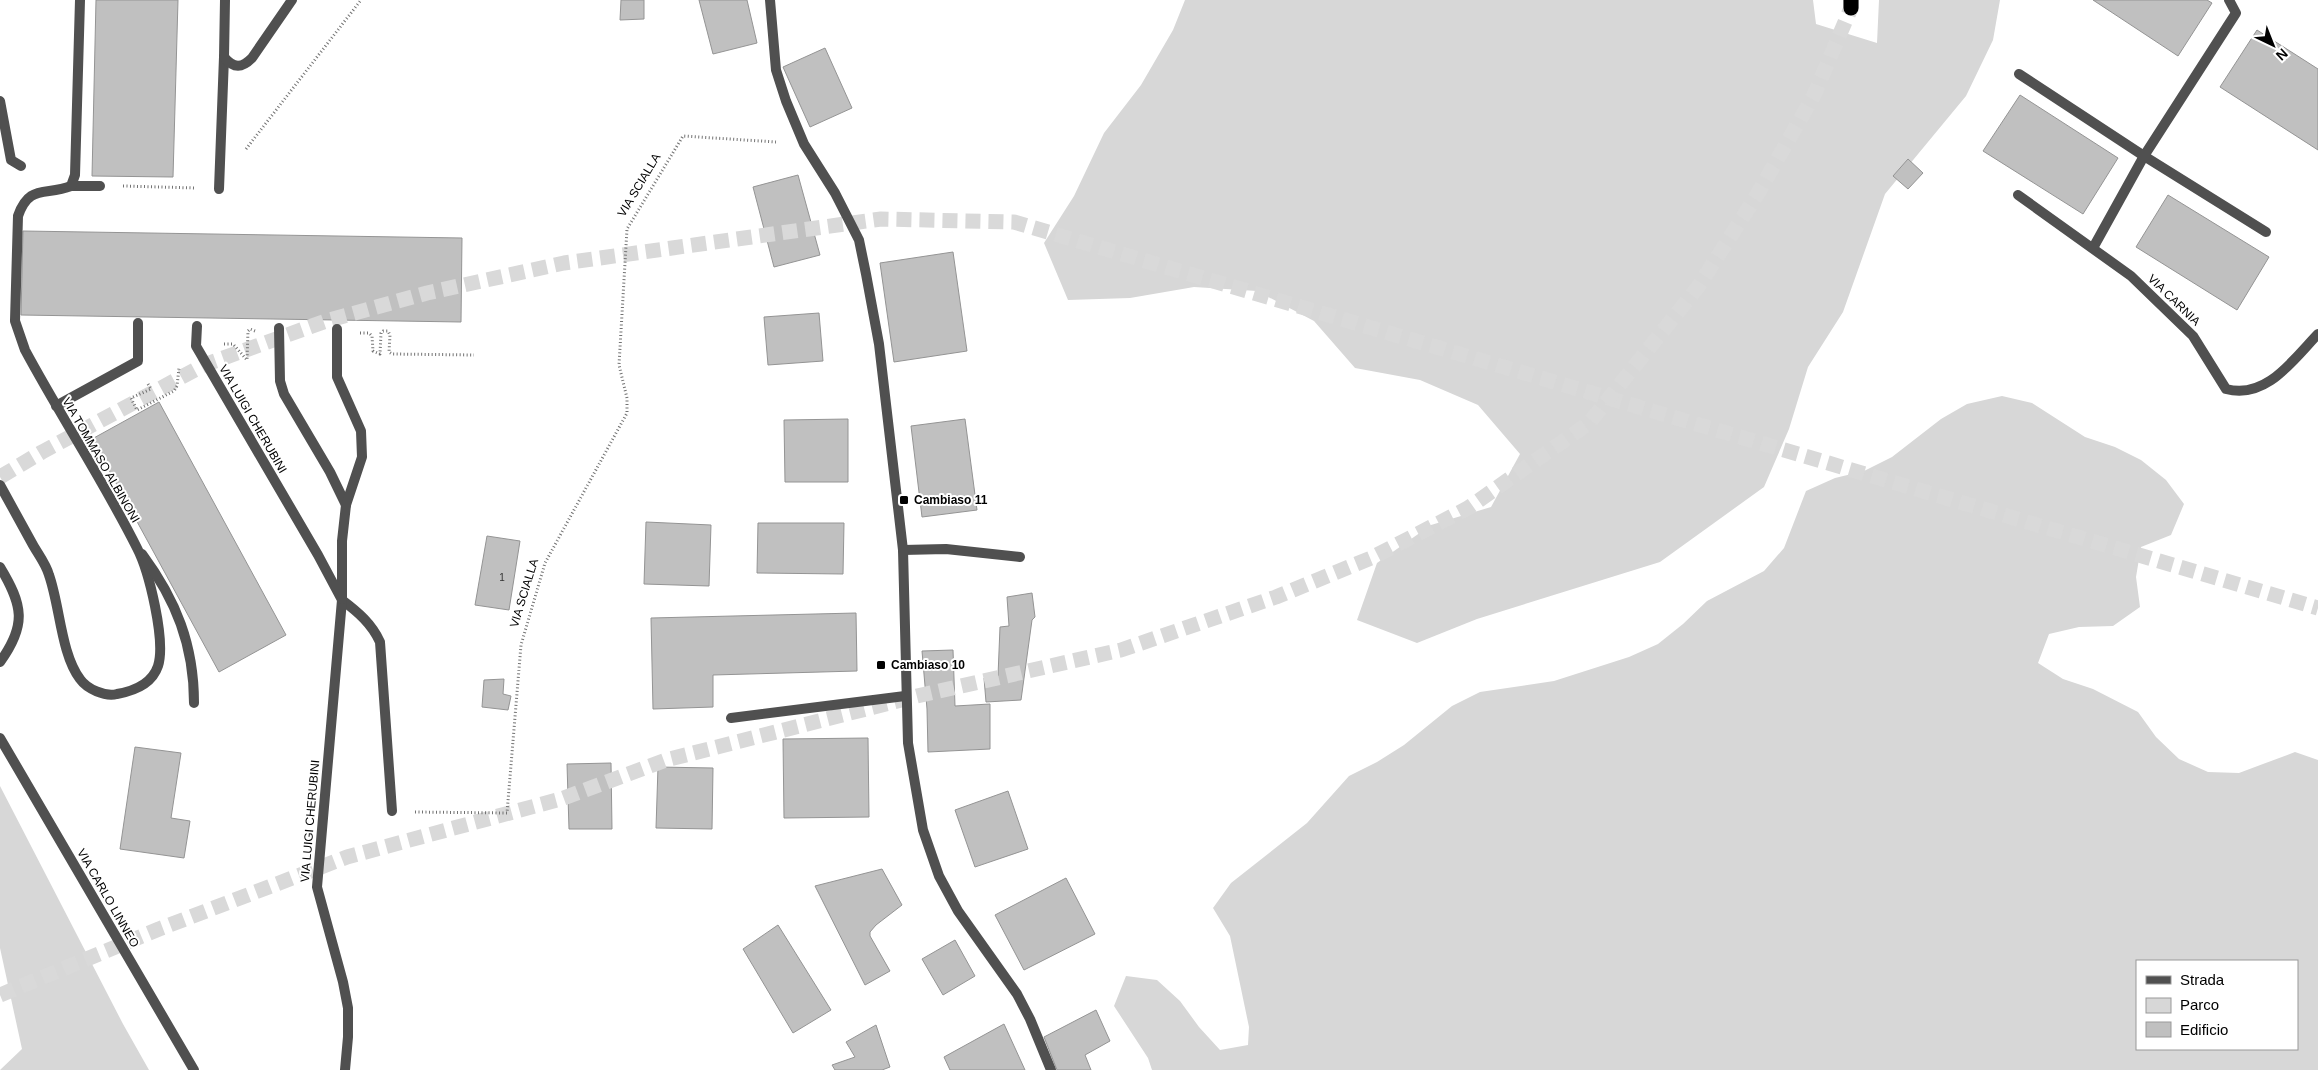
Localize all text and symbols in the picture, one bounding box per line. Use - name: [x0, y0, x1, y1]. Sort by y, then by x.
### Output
- north arrow: [2248, 20, 2298, 70]
- text: N: [2273, 45, 2291, 64]
- street label: VIA SCIALLA: [615, 151, 663, 219]
- street label: VIA CARNIA: [2145, 272, 2203, 328]
- street label: VIA LUIGI CHERUBINI: [216, 362, 290, 476]
- street label: VIA TOMMASO ALBINONI: [59, 395, 143, 525]
- place label: Cambiaso 11: [914, 493, 988, 507]
- marker: Cambiaso 11: [898, 494, 910, 506]
- street label: VIA SCIALLA: [507, 557, 541, 629]
- house number: 1: [499, 572, 505, 583]
- place label: Cambiaso 10: [891, 658, 965, 672]
- marker: Cambiaso 10: [875, 659, 887, 671]
- street label: VIA LUIGI CHERUBINI: [298, 759, 322, 883]
- street label: VIA CARLO LINNEO: [74, 846, 142, 950]
- legend: [2136, 960, 2298, 1050]
- text: Strada: [2180, 971, 2225, 988]
- text: Parco: [2180, 996, 2219, 1013]
- text: Edificio: [2180, 1021, 2228, 1038]

